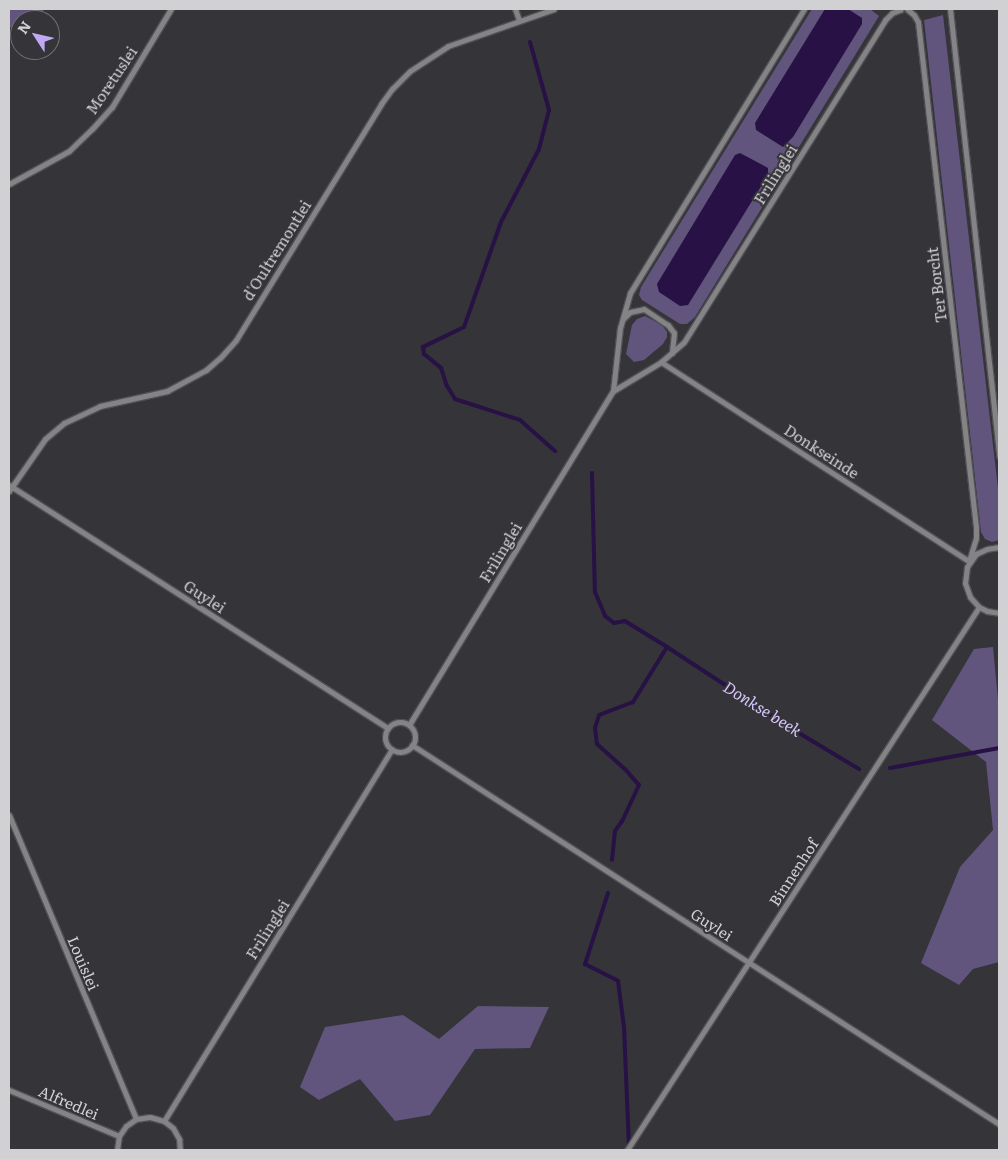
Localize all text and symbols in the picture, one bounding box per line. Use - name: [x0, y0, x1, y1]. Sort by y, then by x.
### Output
- north arrow: [10, 10, 60, 60]
- text: N: [12, 16, 35, 38]
- street label: Moretuslei: [82, 43, 140, 117]
- street label: Frilinglei: [750, 141, 800, 207]
- street label: d'Oultremontlei: [238, 197, 314, 303]
- street label: Ter Borcht: [922, 246, 950, 324]
- street label: Donkseinde: [781, 420, 863, 482]
- street label: Frilinglei: [475, 519, 525, 585]
- street label: Guylei: [181, 576, 229, 616]
- water label: Donkse beek: [720, 676, 806, 740]
- street label: Binnenhof: [765, 835, 821, 909]
- street label: Frilinglei: [242, 896, 292, 962]
- street label: Guylei: [688, 904, 736, 944]
- street label: Louislei: [65, 933, 103, 993]
- street label: Alfredlei: [36, 1081, 102, 1123]

